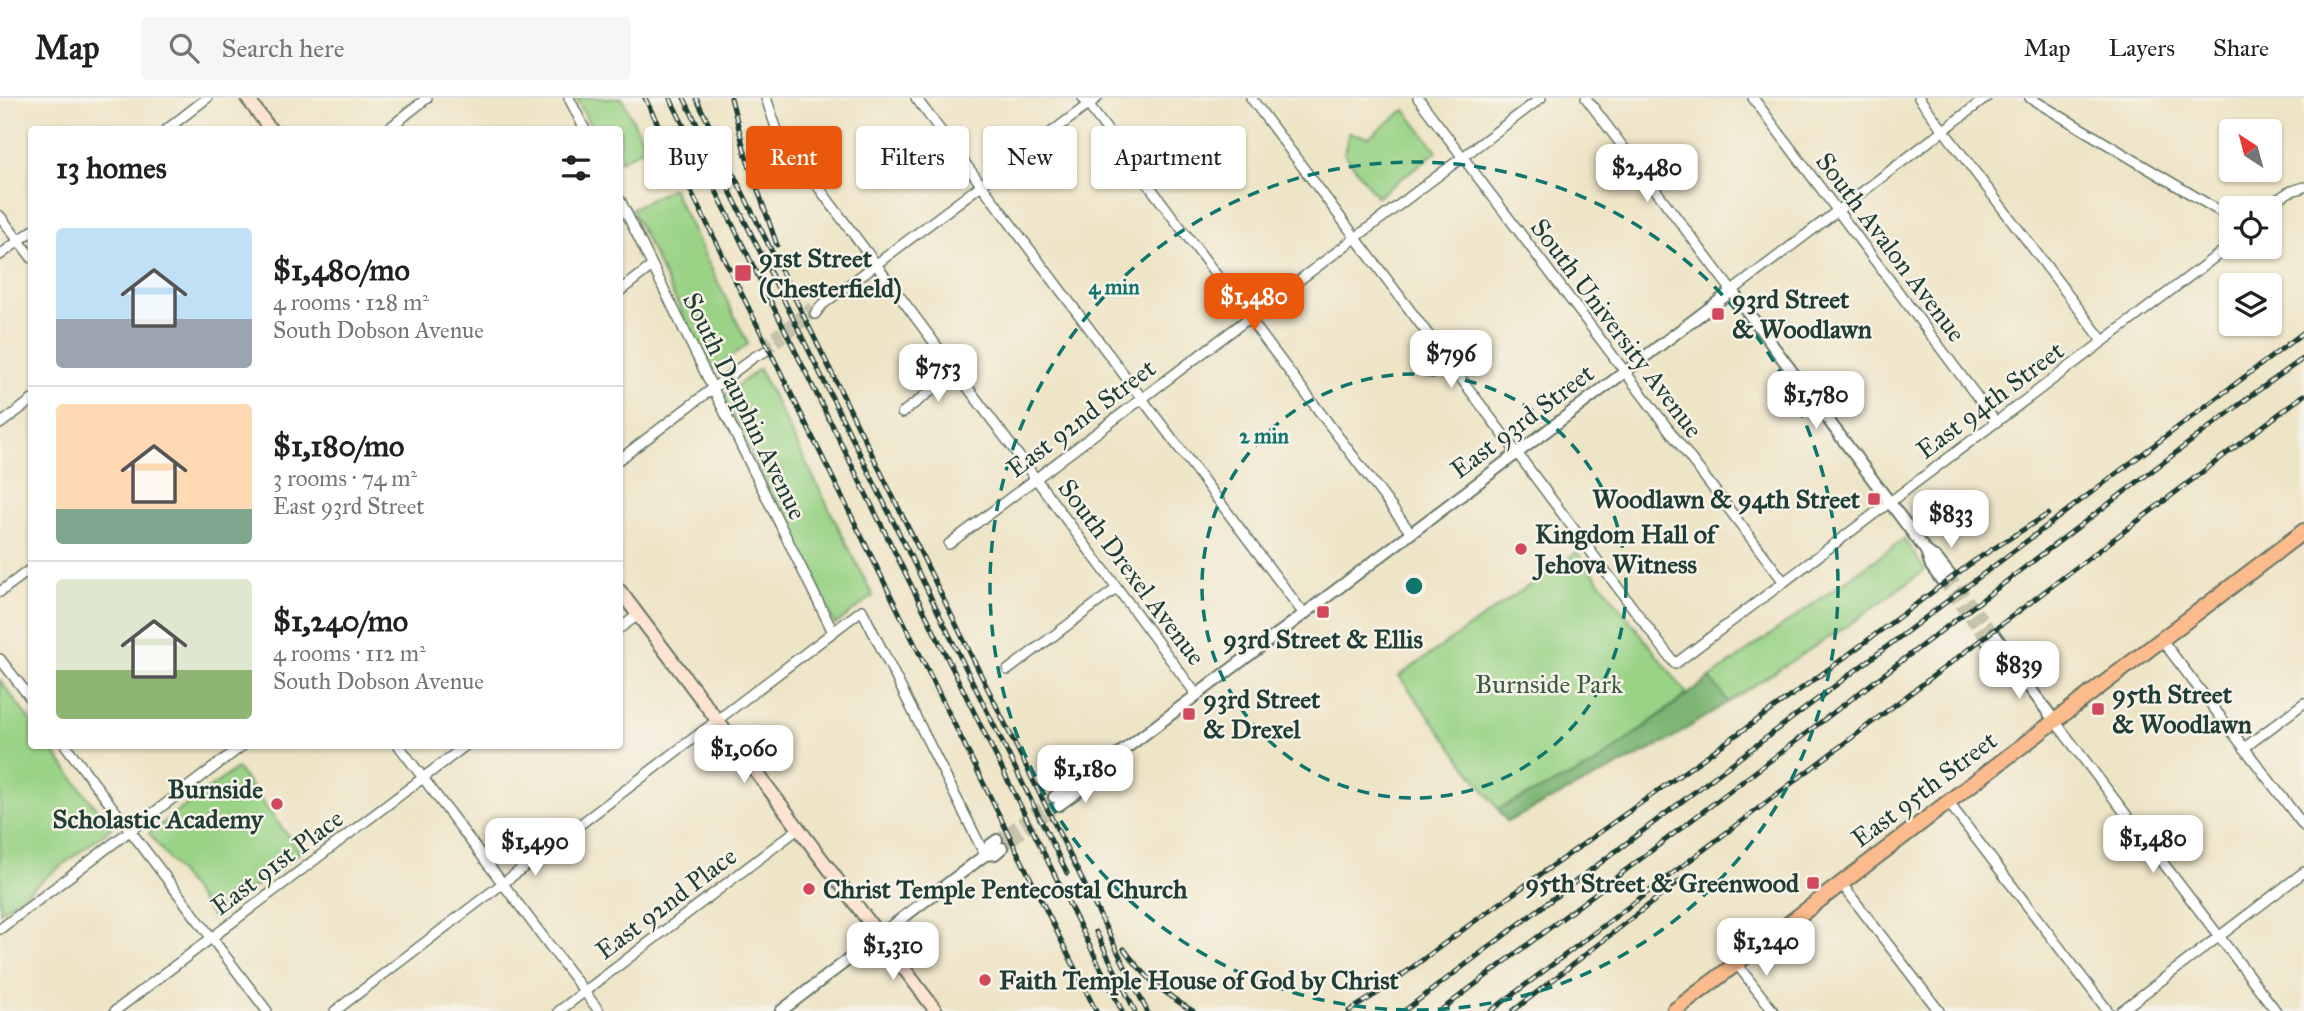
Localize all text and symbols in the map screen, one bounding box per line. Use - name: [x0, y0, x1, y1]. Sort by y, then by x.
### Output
- search box: [141, 17, 631, 80]
- text: Map: [35, 28, 99, 68]
- icon: search: [165, 29, 203, 67]
- text: Search here: [221, 32, 345, 64]
- text: Map: [2024, 33, 2071, 63]
- text: Layers: [2109, 33, 2175, 63]
- text: Share: [2213, 33, 2269, 63]
- north arrow: [2219, 119, 2282, 182]
- map controls: [2219, 119, 2282, 336]
- chip: Buy: [644, 126, 732, 189]
- chip: Rent: [746, 126, 842, 189]
- chip: Filters: [856, 126, 969, 189]
- chip: New: [983, 126, 1077, 189]
- chip: Apartment: [1091, 126, 1246, 189]
- pin: $2,480: [1590, 144, 1704, 204]
- street label: South Avalon Avenue: [1809, 146, 1973, 348]
- icon: filters: [557, 149, 595, 187]
- text: 13 homes: [56, 150, 167, 186]
- text: $2,480: [1612, 153, 1682, 181]
- button: locate: [2219, 196, 2282, 259]
- street label: South University Avenue: [1524, 212, 1710, 444]
- place label: 91st Street (Chesterfield): [759, 242, 902, 305]
- text: $1,480/mo: [273, 252, 410, 288]
- icon: home: [112, 256, 196, 340]
- marker: 91st Street (Chesterfield): [733, 263, 753, 283]
- button: layers: [2219, 273, 2282, 336]
- text: 4 min: [1088, 274, 1140, 300]
- pin: $1,480: [1197, 274, 1311, 333]
- text: $1,480: [1220, 282, 1288, 310]
- place label: 93rd Street & Woodlawn: [1732, 283, 1872, 345]
- street label: South Dauphin Avenue: [676, 287, 814, 525]
- text: 4 rooms · 128 m²: [273, 288, 429, 316]
- marker: 93rd Street & Woodlawn: [1710, 306, 1726, 322]
- text: South Dobson Avenue: [273, 316, 484, 344]
- pin: $796: [1410, 330, 1492, 390]
- street label: East 94th Street: [1910, 334, 2070, 466]
- text: $796: [1426, 339, 1476, 367]
- pin: $753: [897, 344, 979, 404]
- street label: East 92nd Street: [1000, 352, 1162, 484]
- text: $753: [915, 353, 961, 381]
- street label: East 93rd Street: [1444, 357, 1600, 485]
- pin: $1,780: [1759, 372, 1873, 431]
- text: $1,780: [1783, 380, 1849, 408]
- text: 2 min: [1239, 423, 1289, 449]
- text: $1,180/mo: [273, 428, 404, 464]
- icon: home: [112, 432, 196, 516]
- text: 3 rooms · 74 m²: [273, 464, 417, 492]
- street label: South Drexel Avenue: [1052, 473, 1213, 672]
- place label: Woodlawn & 94th Street: [1592, 483, 1861, 515]
- pin: $833: [1910, 490, 1992, 550]
- marker: Woodlawn & 94th Street: [1866, 491, 1882, 507]
- text: East 93rd Street: [273, 492, 424, 520]
- text: $833: [1929, 499, 1973, 527]
- place label: Kingdom Hall of Jehova Witness: [1532, 518, 1720, 581]
- marker: Kingdom Hall of Jehova Witness: [1513, 541, 1529, 557]
- centre of rings: [1402, 574, 1426, 598]
- text: $1,240/mo: [273, 603, 408, 639]
- marker: 93rd Street & Ellis: [1315, 604, 1331, 620]
- icon: home: [112, 607, 196, 691]
- place label: 93rd Street & Ellis: [1223, 623, 1423, 655]
- text: 4 rooms · 112 m²: [273, 639, 426, 667]
- pin: $839: [1978, 642, 2060, 701]
- text: $839: [1995, 650, 2043, 678]
- text: South Dobson Avenue: [273, 667, 484, 695]
- park label: Burnside Park: [1475, 668, 1624, 700]
- place label: 95th Street & Woodlawn: [2112, 678, 2252, 740]
- place label: 93rd Street & Drexel: [1203, 683, 1321, 745]
- marker: 95th Street & Woodlawn: [2090, 701, 2106, 717]
- marker: 93rd Street & Drexel: [1181, 706, 1197, 722]
- street label: East 95th Street: [1845, 724, 2003, 854]
- pin: $1,060: [687, 726, 801, 785]
- text: $1,060: [710, 734, 778, 762]
- pin: $1,180: [1028, 746, 1142, 805]
- text: $1,180: [1053, 754, 1117, 782]
- place label: Burnside Scholastic Academy: [52, 773, 265, 835]
- marker: Burnside Scholastic Academy: [269, 796, 285, 812]
- street label: East 91st Place: [205, 802, 349, 922]
- pin: $1,480: [2096, 816, 2210, 875]
- pin: $1,490: [478, 818, 592, 878]
- text: $1,480: [2119, 824, 2187, 852]
- text: $1,490: [501, 827, 569, 855]
- street label: East 92nd Place: [589, 840, 743, 966]
- place label: 95th Street & Greenwood: [1525, 867, 1800, 899]
- place label: Christ Temple Pentecostal Church: [823, 873, 1188, 905]
- marker: 95th Street & Greenwood: [1805, 875, 1821, 891]
- marker: Christ Temple Pentecostal Church: [801, 881, 817, 897]
- pin: $1,240: [1709, 918, 1823, 978]
- pin: $1,310: [836, 922, 950, 982]
- text: $1,240: [1733, 927, 1799, 955]
- text: $1,310: [863, 931, 923, 959]
- place label: Faith Temple House of God by Christ: [999, 964, 1400, 996]
- marker: Faith Temple House of God by Christ: [977, 972, 993, 988]

